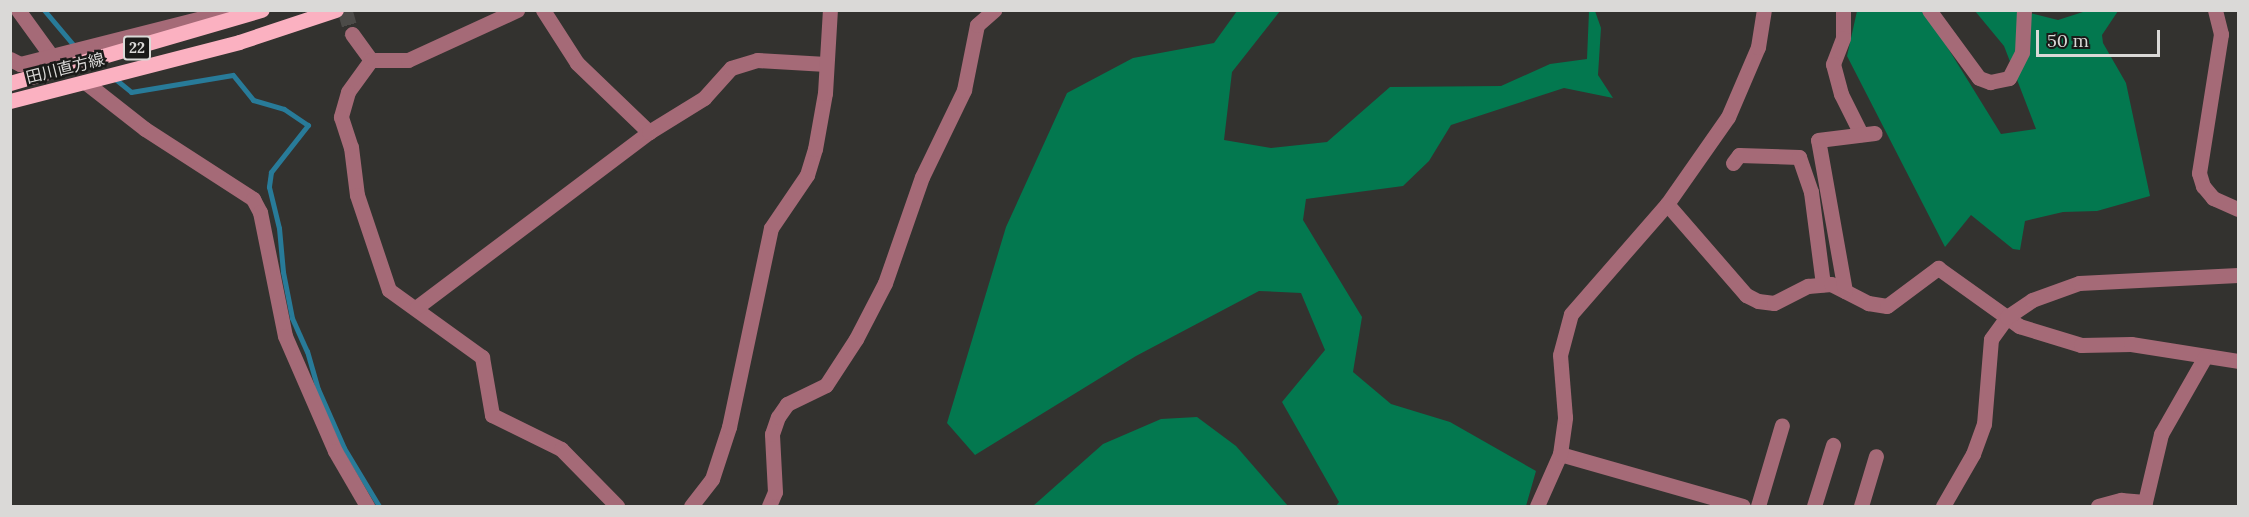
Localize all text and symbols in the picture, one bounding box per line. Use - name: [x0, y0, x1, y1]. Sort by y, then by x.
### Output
- scale bar: [2039, 18, 2164, 56]
- text: 50 m: [2047, 29, 2089, 52]
- road number: 22: [122, 36, 152, 60]
- street label: 田川直方線: [24, 49, 106, 87]

